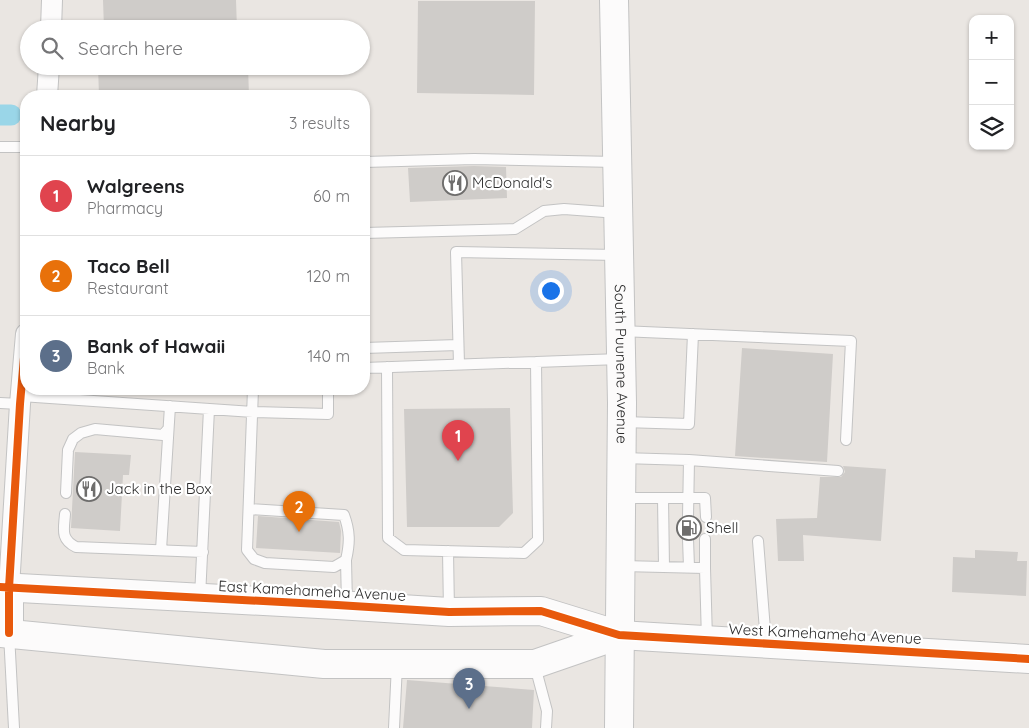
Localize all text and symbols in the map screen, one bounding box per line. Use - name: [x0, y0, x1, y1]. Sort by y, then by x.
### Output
- map controls: [969, 15, 1014, 150]
- button: +: [969, 15, 1014, 60]
- search box: [20, 20, 370, 75]
- icon: search: [38, 34, 66, 62]
- text: Search here: [78, 36, 183, 60]
- button: −: [969, 60, 1014, 105]
- button: layers: [969, 105, 1014, 150]
- text: Nearby: [40, 110, 116, 136]
- text: 3 results: [289, 113, 350, 133]
- restaurant icon: McDonald's: [442, 170, 468, 196]
- place label: McDonald's: [472, 173, 552, 192]
- text: Walgreens: [87, 174, 184, 198]
- text: 1: [53, 186, 59, 206]
- text: 60 m: [313, 186, 350, 206]
- text: Pharmacy: [87, 198, 163, 218]
- text: Taco Bell: [87, 254, 170, 278]
- text: 2: [51, 266, 61, 286]
- text: 120 m: [307, 266, 350, 286]
- text: Restaurant: [87, 278, 169, 298]
- your location: [538, 278, 564, 304]
- street label: South Puunene Avenue: [611, 284, 632, 444]
- text: Bank of Hawaii: [87, 334, 225, 358]
- text: 3: [52, 346, 60, 366]
- text: 140 m: [307, 346, 350, 366]
- text: Bank: [87, 358, 125, 378]
- pin: 1: [442, 420, 474, 461]
- restaurant icon: Jack in the Box: [76, 476, 102, 502]
- place label: Jack in the Box: [106, 479, 212, 498]
- pin: 2: [283, 491, 315, 532]
- fuel station icon: Shell: [676, 515, 702, 541]
- place label: Shell: [706, 518, 738, 537]
- street label: East Kamehameha Avenue: [218, 576, 406, 605]
- street label: West Kamehameha Avenue: [728, 619, 922, 648]
- pin: 3: [453, 668, 485, 709]

